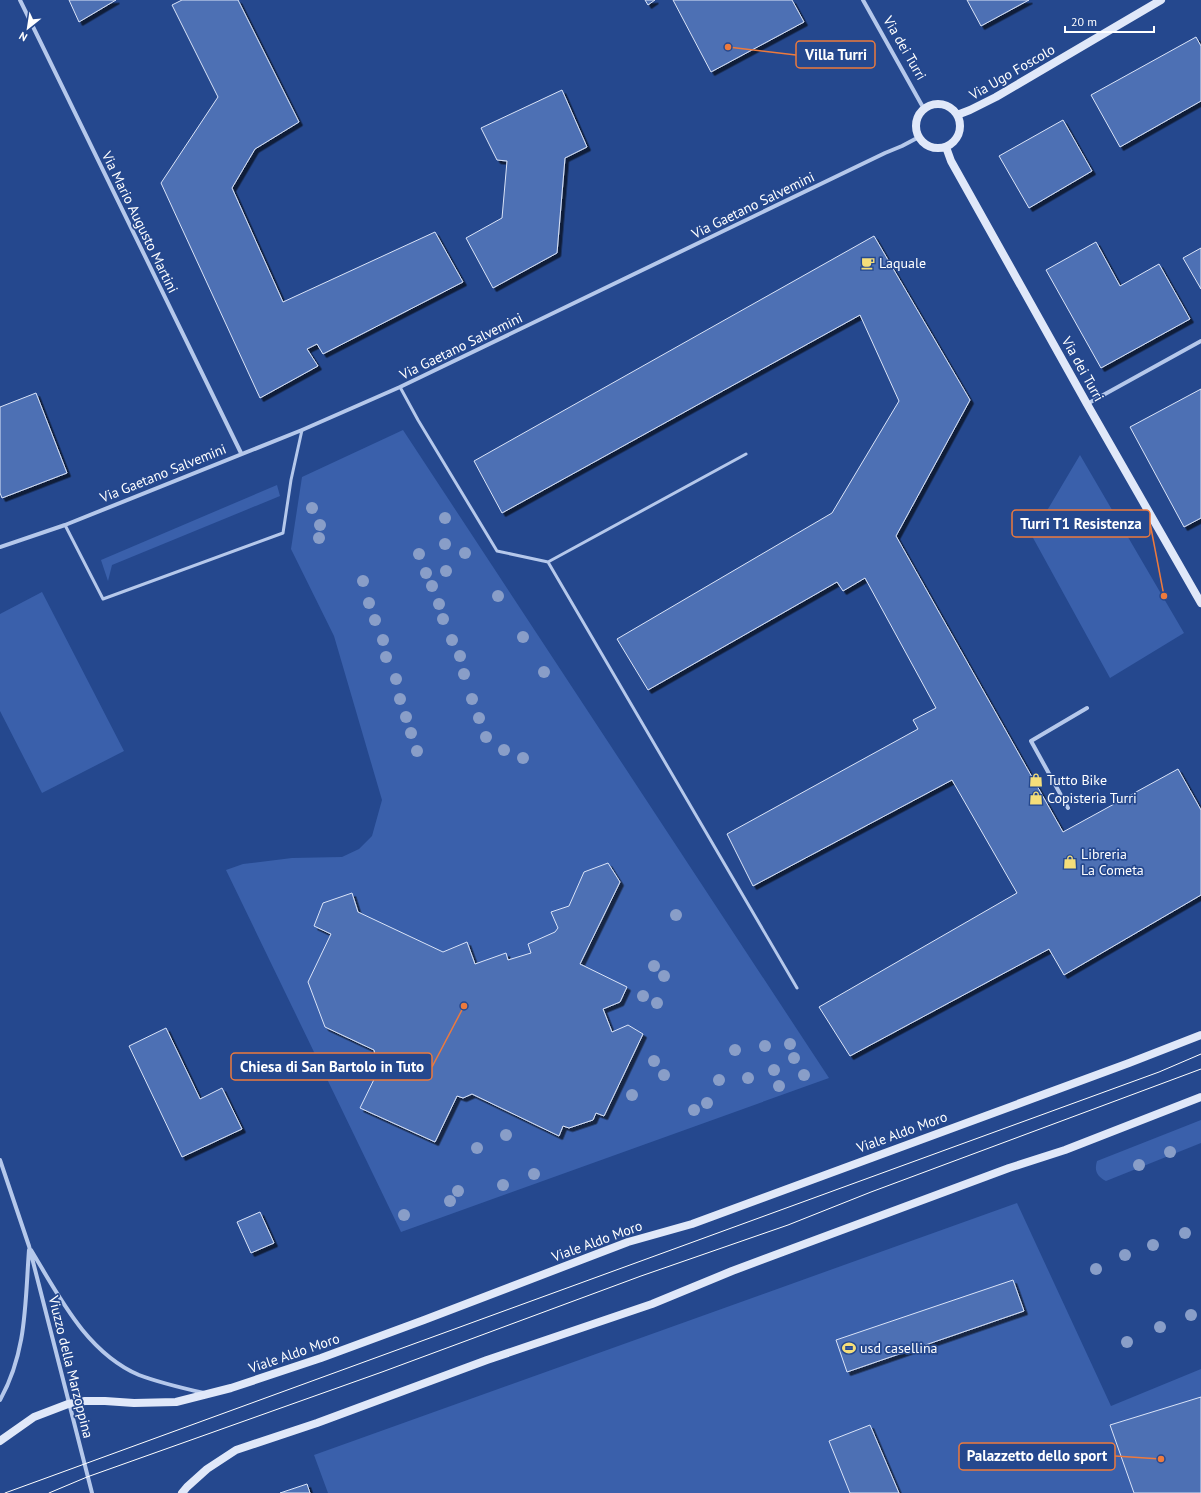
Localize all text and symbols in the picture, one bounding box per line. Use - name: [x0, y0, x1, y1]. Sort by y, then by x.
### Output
- north arrow: [8, 8, 48, 48]
- scale bar: [1065, 8, 1154, 34]
- street label: Via dei Turri: [879, 12, 931, 83]
- text: 20 m: [1071, 14, 1097, 29]
- text: N: [16, 29, 30, 45]
- street label: Via Ugo Foscolo: [965, 40, 1058, 104]
- callout: Villa Turri: [796, 41, 875, 68]
- text: Villa Turri: [804, 45, 867, 64]
- street label: Via Mario Augusto Martini: [97, 147, 182, 296]
- street label: Via Gaetano Salvemini: [688, 167, 817, 243]
- place label: Laquale: [879, 254, 926, 272]
- cafe icon: Laquale: [860, 255, 876, 271]
- street label: Via Gaetano Salvemini: [396, 308, 525, 384]
- street label: Via dei Turri: [1057, 333, 1108, 405]
- street label: Via Gaetano Salvemini: [96, 439, 229, 507]
- callout: Turri T1 Resistenza: [1012, 510, 1150, 537]
- text: Turri T1 Resistenza: [1020, 514, 1142, 533]
- place label: Tutto Bike: [1047, 771, 1107, 789]
- shop icon: Tutto Bike: [1028, 772, 1044, 788]
- place label: Copisteria Turri: [1047, 789, 1137, 807]
- shop icon: Copisteria Turri: [1028, 790, 1044, 806]
- place label: Libreria La Cometa: [1081, 845, 1144, 879]
- shop icon: Libreria La Cometa: [1062, 854, 1078, 870]
- callout: Chiesa di San Bartolo in Tuto: [231, 1053, 432, 1080]
- text: Chiesa di San Bartolo in Tuto: [240, 1057, 424, 1076]
- street label: Viale Aldo Moro: [853, 1107, 950, 1157]
- street label: Viale Aldo Moro: [548, 1216, 645, 1266]
- street label: Viuzzo della Marzoppina: [44, 1293, 97, 1440]
- street label: Viale Aldo Moro: [245, 1329, 342, 1377]
- place label: usd casellina: [860, 1339, 938, 1357]
- sports icon: usd casellina: [841, 1340, 857, 1356]
- callout: Palazzetto dello sport: [959, 1443, 1115, 1470]
- text: Palazzetto dello sport: [967, 1446, 1108, 1465]

